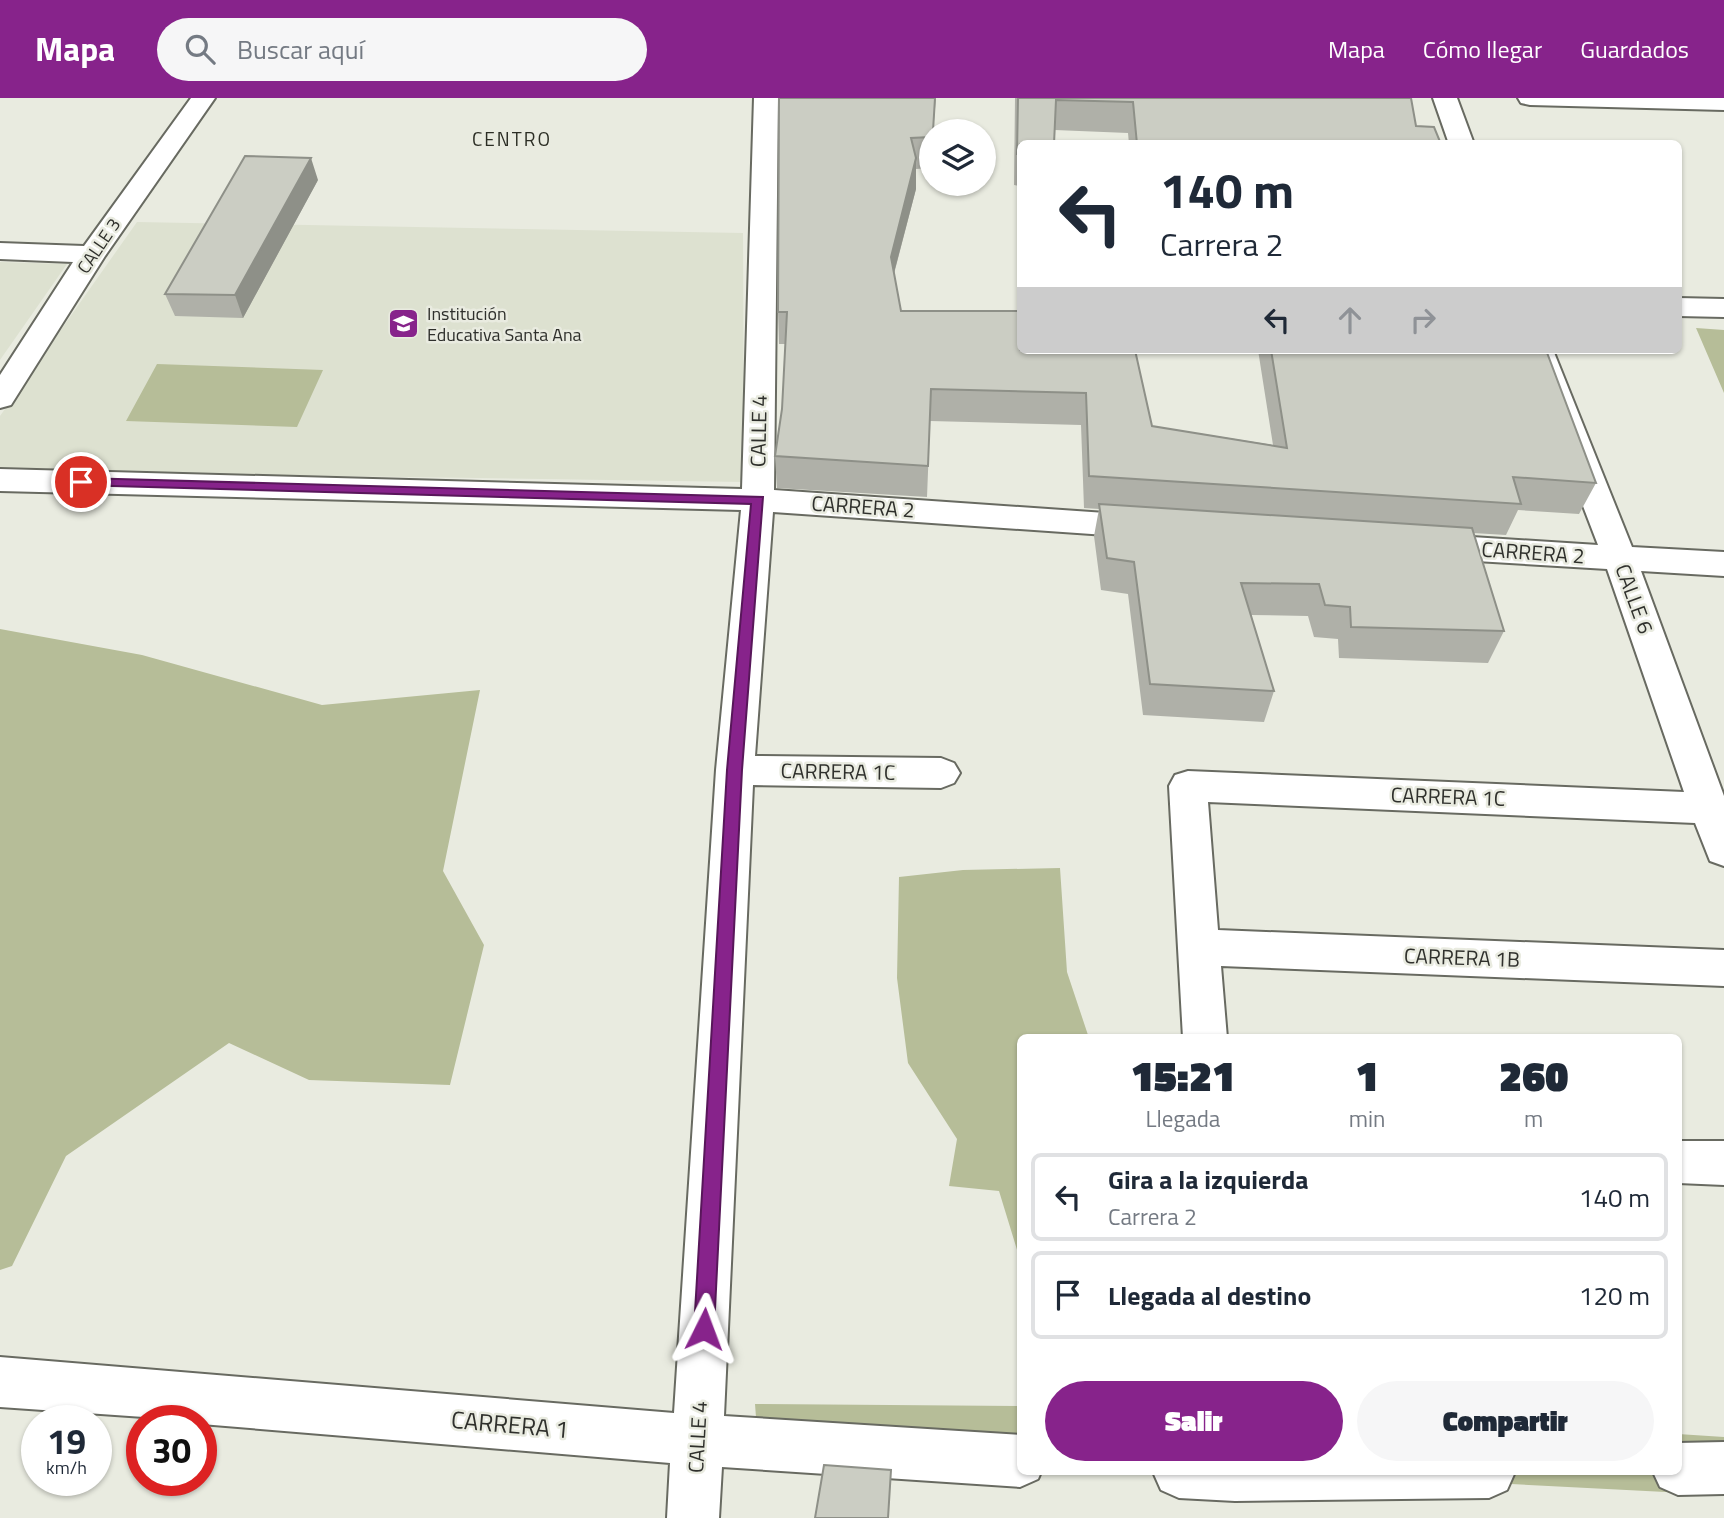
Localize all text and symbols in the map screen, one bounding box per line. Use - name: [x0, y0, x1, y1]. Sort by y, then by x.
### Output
- search box: [157, 18, 647, 81]
- text: Mapa: [35, 24, 115, 74]
- icon: search: [181, 30, 219, 68]
- text: Buscar aquí: [237, 30, 364, 69]
- text: Mapa: [1328, 31, 1385, 67]
- text: Cómo llegar: [1423, 31, 1542, 67]
- text: Guardados: [1580, 31, 1689, 67]
- map controls: [919, 119, 996, 196]
- button: layers: [919, 119, 996, 196]
- district label: CENTRO: [472, 124, 552, 153]
- text: 140 m: [1160, 152, 1294, 227]
- icon: left: [1045, 168, 1136, 259]
- street label: CALLE 3: [70, 213, 127, 279]
- text: Carrera 2: [1160, 220, 1284, 268]
- place label: Institución Educativa Santa Ana: [427, 300, 582, 348]
- icon: left: [1258, 301, 1296, 339]
- icon: ahead: [1331, 301, 1369, 339]
- icon: right: [1404, 301, 1442, 339]
- school or university icon: Institución Educativa Santa Ana: [387, 307, 421, 341]
- street label: CALLE 4: [741, 395, 775, 467]
- pin: [51, 452, 111, 512]
- icon: arrive: [62, 463, 100, 501]
- street label: CARRERA 2: [811, 486, 916, 526]
- street label: CARRERA 2: [1481, 532, 1586, 572]
- street label: CALLE 6: [1608, 559, 1662, 638]
- street label: CARRERA 1C: [780, 754, 896, 788]
- street label: CARRERA 1C: [1390, 778, 1506, 814]
- street label: CARRERA 1B: [1403, 939, 1521, 975]
- text: 15:21: [1131, 1043, 1235, 1107]
- text: 1: [1356, 1043, 1379, 1107]
- text: 260: [1499, 1043, 1568, 1107]
- text: Llegada: [1145, 1101, 1220, 1136]
- text: min: [1349, 1101, 1385, 1136]
- text: m: [1524, 1101, 1543, 1136]
- text: Gira a la izquierda: [1108, 1160, 1309, 1199]
- icon: left: [1049, 1178, 1087, 1216]
- text: 140 m: [1579, 1178, 1650, 1217]
- text: Carrera 2: [1108, 1199, 1197, 1234]
- icon: arrive: [1049, 1276, 1087, 1314]
- text: Llegada al destino: [1108, 1276, 1311, 1315]
- text: 120 m: [1579, 1276, 1650, 1315]
- position arrow: [667, 1292, 741, 1366]
- button: Salir: [1045, 1381, 1343, 1461]
- button: Compartir: [1357, 1381, 1654, 1461]
- street label: CALLE 4: [679, 1400, 715, 1474]
- street label: CARRERA 1: [450, 1401, 570, 1447]
- speed limit sign: 30: [126, 1405, 217, 1496]
- text: 19: [47, 1414, 86, 1468]
- text: km/h: [46, 1454, 87, 1481]

